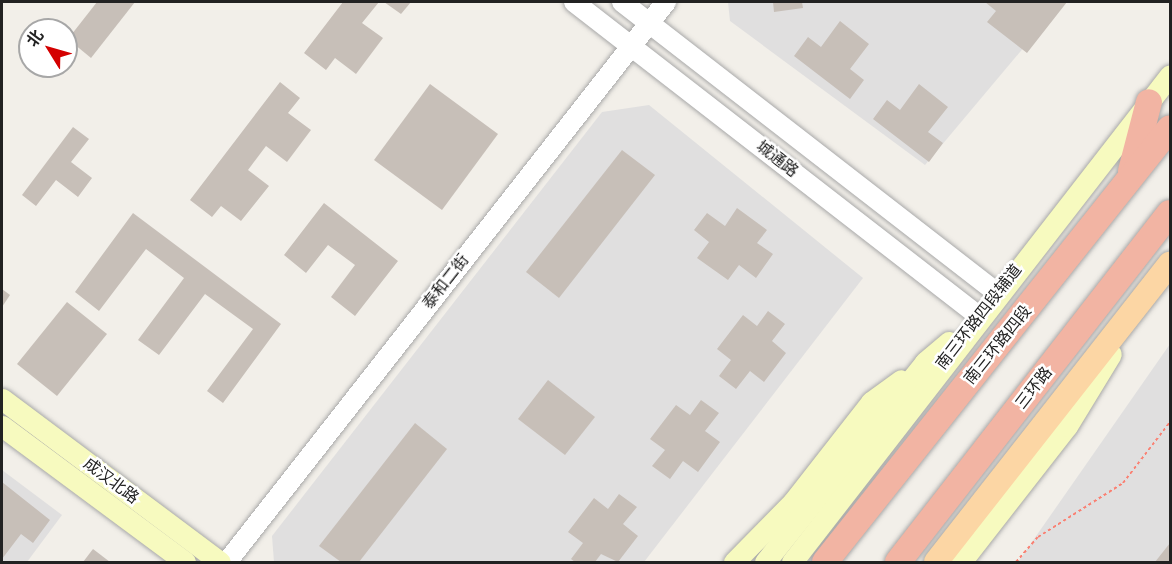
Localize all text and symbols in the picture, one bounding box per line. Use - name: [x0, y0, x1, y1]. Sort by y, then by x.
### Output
- north arrow: [18, 18, 78, 78]
- text: 北: [22, 26, 47, 50]
- street label: 城通路: [752, 137, 802, 181]
- street label: 泰和二街: [419, 251, 473, 313]
- street label: 南三环路四段辅道: [932, 261, 1026, 373]
- street label: 南三环路四段: [960, 302, 1036, 388]
- street label: 三环路: [1012, 363, 1056, 413]
- street label: 成汉北路: [80, 454, 142, 508]

